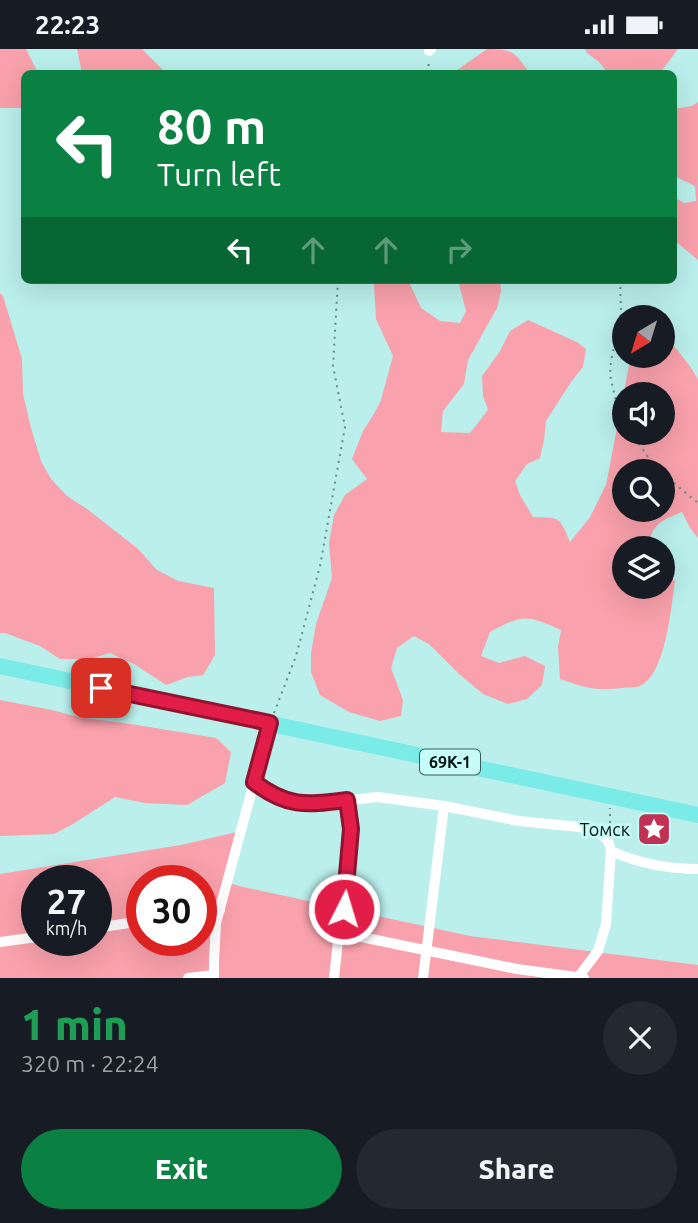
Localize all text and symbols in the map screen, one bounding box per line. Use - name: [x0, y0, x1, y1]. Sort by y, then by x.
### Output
- text: 22:23: [35, 10, 100, 39]
- icon: left: [42, 98, 133, 189]
- text: 80 m: [157, 98, 266, 153]
- text: Turn left: [157, 156, 281, 192]
- icon: left: [221, 231, 259, 269]
- icon: ahead: [294, 231, 332, 269]
- icon: ahead: [367, 231, 405, 269]
- icon: right: [440, 231, 478, 269]
- north arrow: [612, 305, 676, 367]
- map controls: [612, 305, 675, 599]
- button: sound: [612, 382, 675, 445]
- button: search: [612, 459, 675, 522]
- button: layers: [612, 536, 675, 599]
- pin: [71, 658, 131, 718]
- icon: arrive: [82, 669, 120, 707]
- road number: 69К-1: [420, 749, 480, 775]
- place icon: Томск: [635, 810, 673, 848]
- place label: Томск: [580, 819, 630, 839]
- speed limit sign: 30: [126, 865, 217, 956]
- position arrow: [307, 872, 381, 946]
- text: 27: [47, 881, 86, 921]
- text: km/h: [46, 918, 87, 938]
- text: 1 min: [21, 1001, 128, 1048]
- button: close: [603, 1001, 677, 1075]
- text: 320 m · 22:24: [21, 1051, 159, 1076]
- button: Exit: [21, 1129, 342, 1209]
- button: Share: [356, 1129, 677, 1209]

